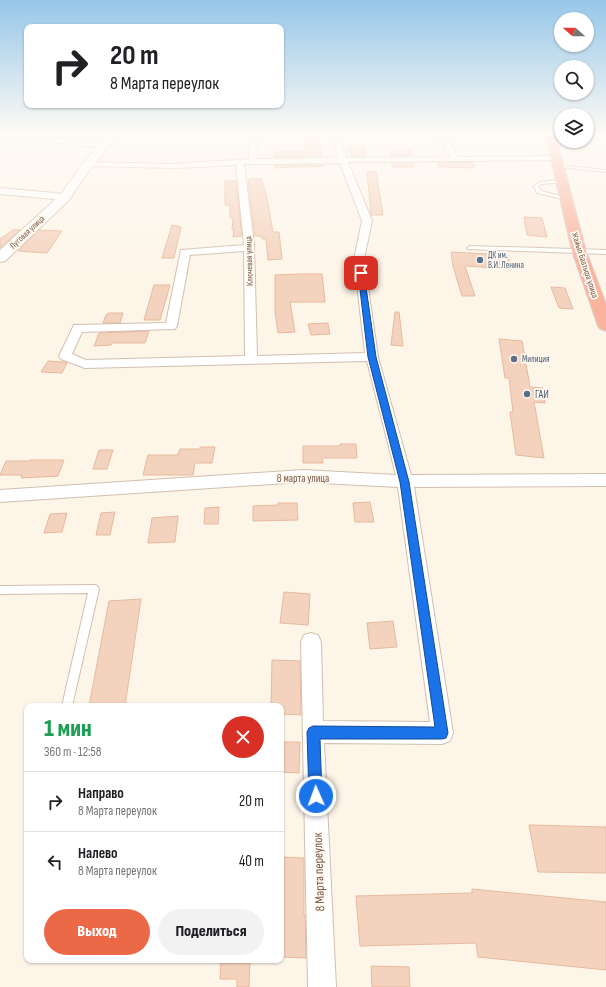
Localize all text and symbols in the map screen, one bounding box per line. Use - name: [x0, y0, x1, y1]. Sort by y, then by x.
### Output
- north arrow: [554, 12, 594, 52]
- map controls: [554, 12, 594, 148]
- text: 20 m: [110, 39, 159, 72]
- icon: right: [44, 40, 96, 92]
- button: search: [554, 60, 594, 100]
- text: 8 Марта переулок: [110, 73, 219, 94]
- button: layers: [554, 108, 594, 148]
- street label: Луговая улица: [8, 213, 47, 251]
- street label: Жайыл Баатыра улица: [569, 231, 600, 299]
- street label: Ключевая улица: [243, 236, 256, 286]
- place label: ДК им. В.И. Ленина: [488, 250, 524, 271]
- marker: ДК им. В.И. Ленина: [475, 255, 485, 265]
- pin: [344, 256, 378, 290]
- icon: arrive: [350, 262, 372, 284]
- marker: Милиция: [509, 354, 519, 364]
- place label: Милиция: [522, 354, 550, 365]
- place label: ГАИ: [535, 388, 549, 401]
- marker: ГАИ: [522, 389, 532, 399]
- street label: 8 марта улица: [277, 472, 329, 485]
- text: 1 мин: [44, 714, 92, 743]
- button: close: [222, 716, 264, 758]
- text: 360 m · 12:58: [44, 744, 102, 760]
- position arrow: [295, 775, 337, 817]
- text: Направо: [78, 784, 124, 803]
- icon: right: [44, 791, 66, 813]
- text: 20 m: [239, 792, 264, 811]
- text: 8 Марта переулок: [78, 803, 157, 819]
- street label: 8 Марта переулок: [310, 832, 328, 912]
- text: Налево: [78, 844, 118, 863]
- icon: left: [44, 851, 66, 873]
- text: 40 m: [239, 852, 264, 871]
- text: 8 Марта переулок: [78, 863, 157, 879]
- button: Выход: [44, 909, 150, 955]
- button: Поделиться: [158, 909, 264, 955]

